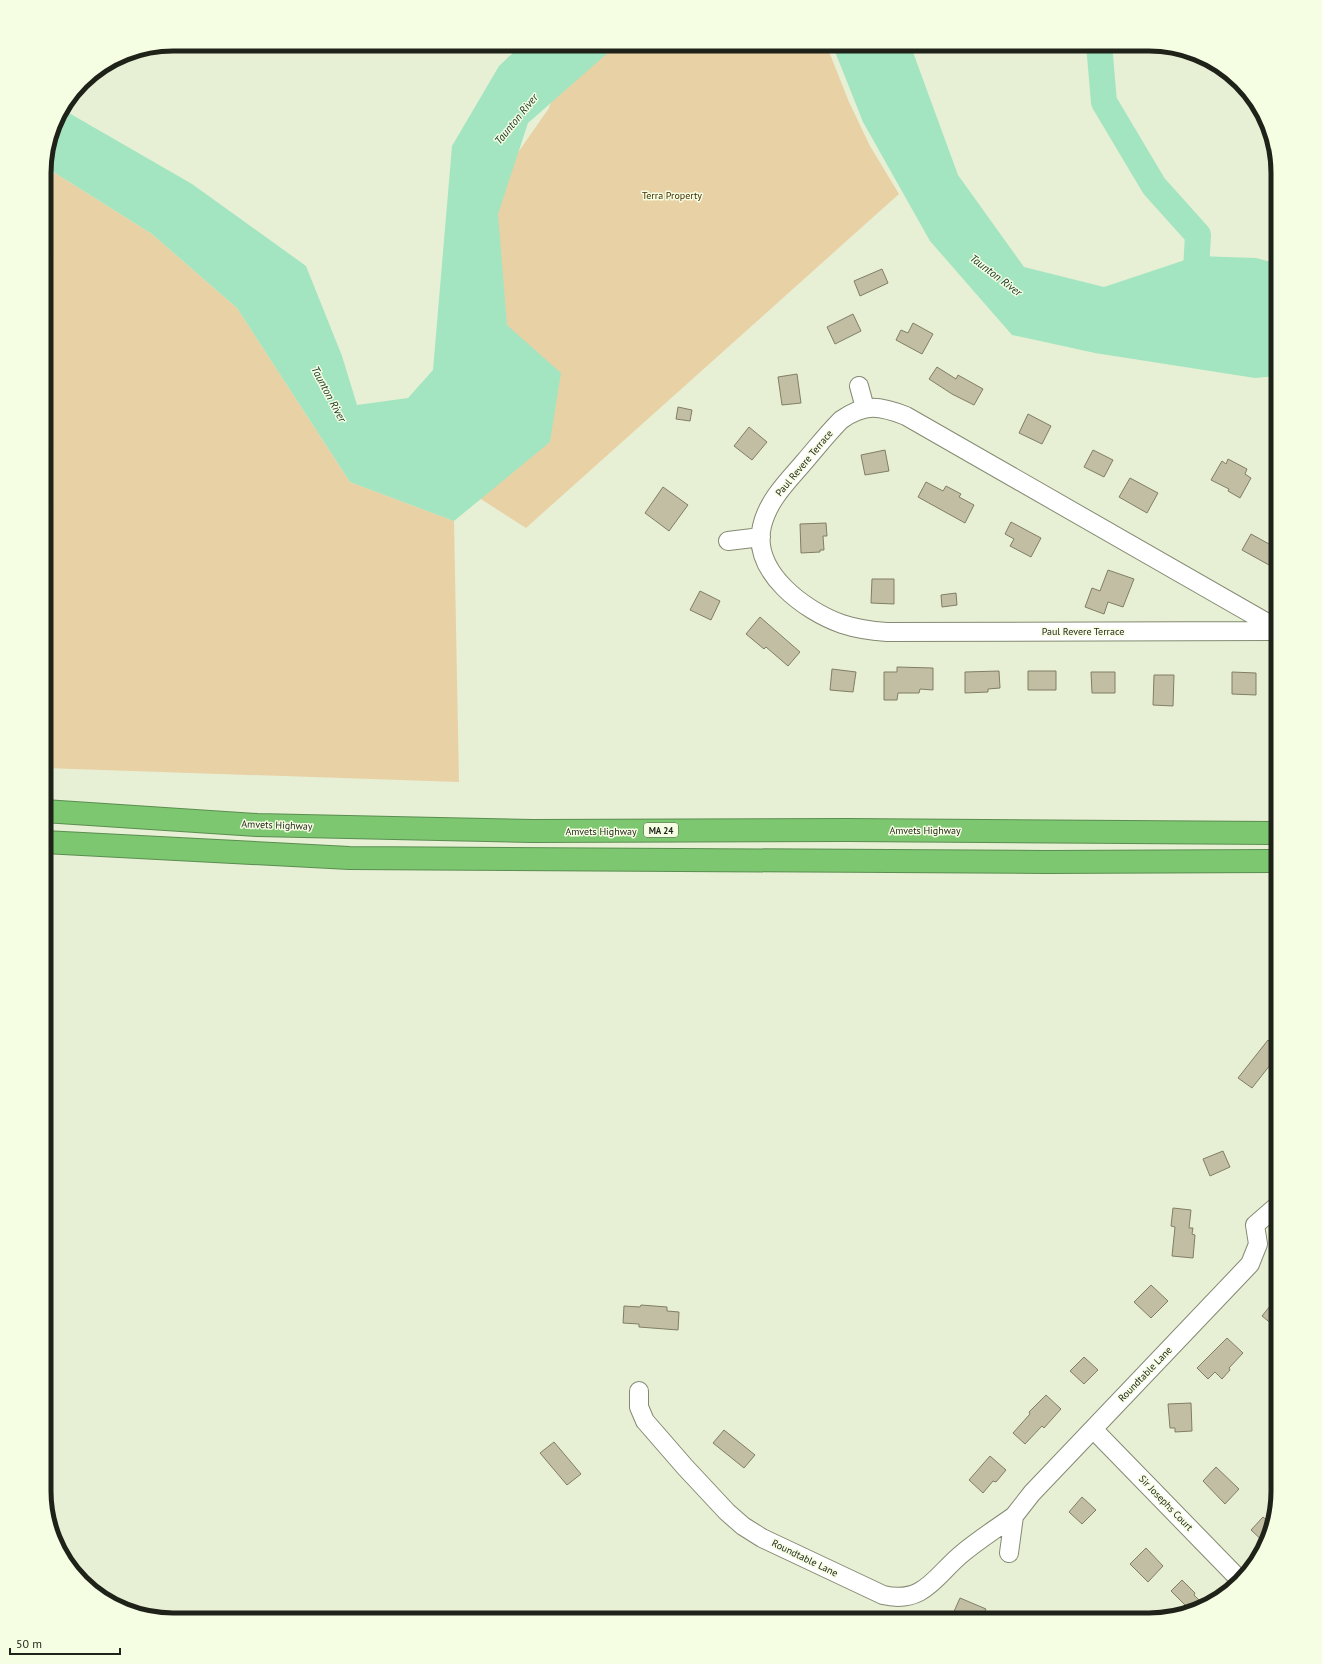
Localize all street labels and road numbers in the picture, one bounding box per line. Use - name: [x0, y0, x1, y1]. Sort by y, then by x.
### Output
- street label: Paul Revere Terrace: [772, 427, 836, 499]
- street label: Paul Revere Terrace: [1042, 625, 1124, 638]
- street label: Amvets Highway: [241, 817, 313, 833]
- road number: MA 24: [644, 823, 678, 837]
- street label: Amvets Highway: [889, 824, 961, 837]
- street label: Amvets Highway: [565, 825, 637, 838]
- street label: Roundtable Lane: [1115, 1344, 1175, 1404]
- street label: Sir Josephs Court: [1136, 1472, 1196, 1534]
- street label: Roundtable Lane: [770, 1536, 840, 1580]

